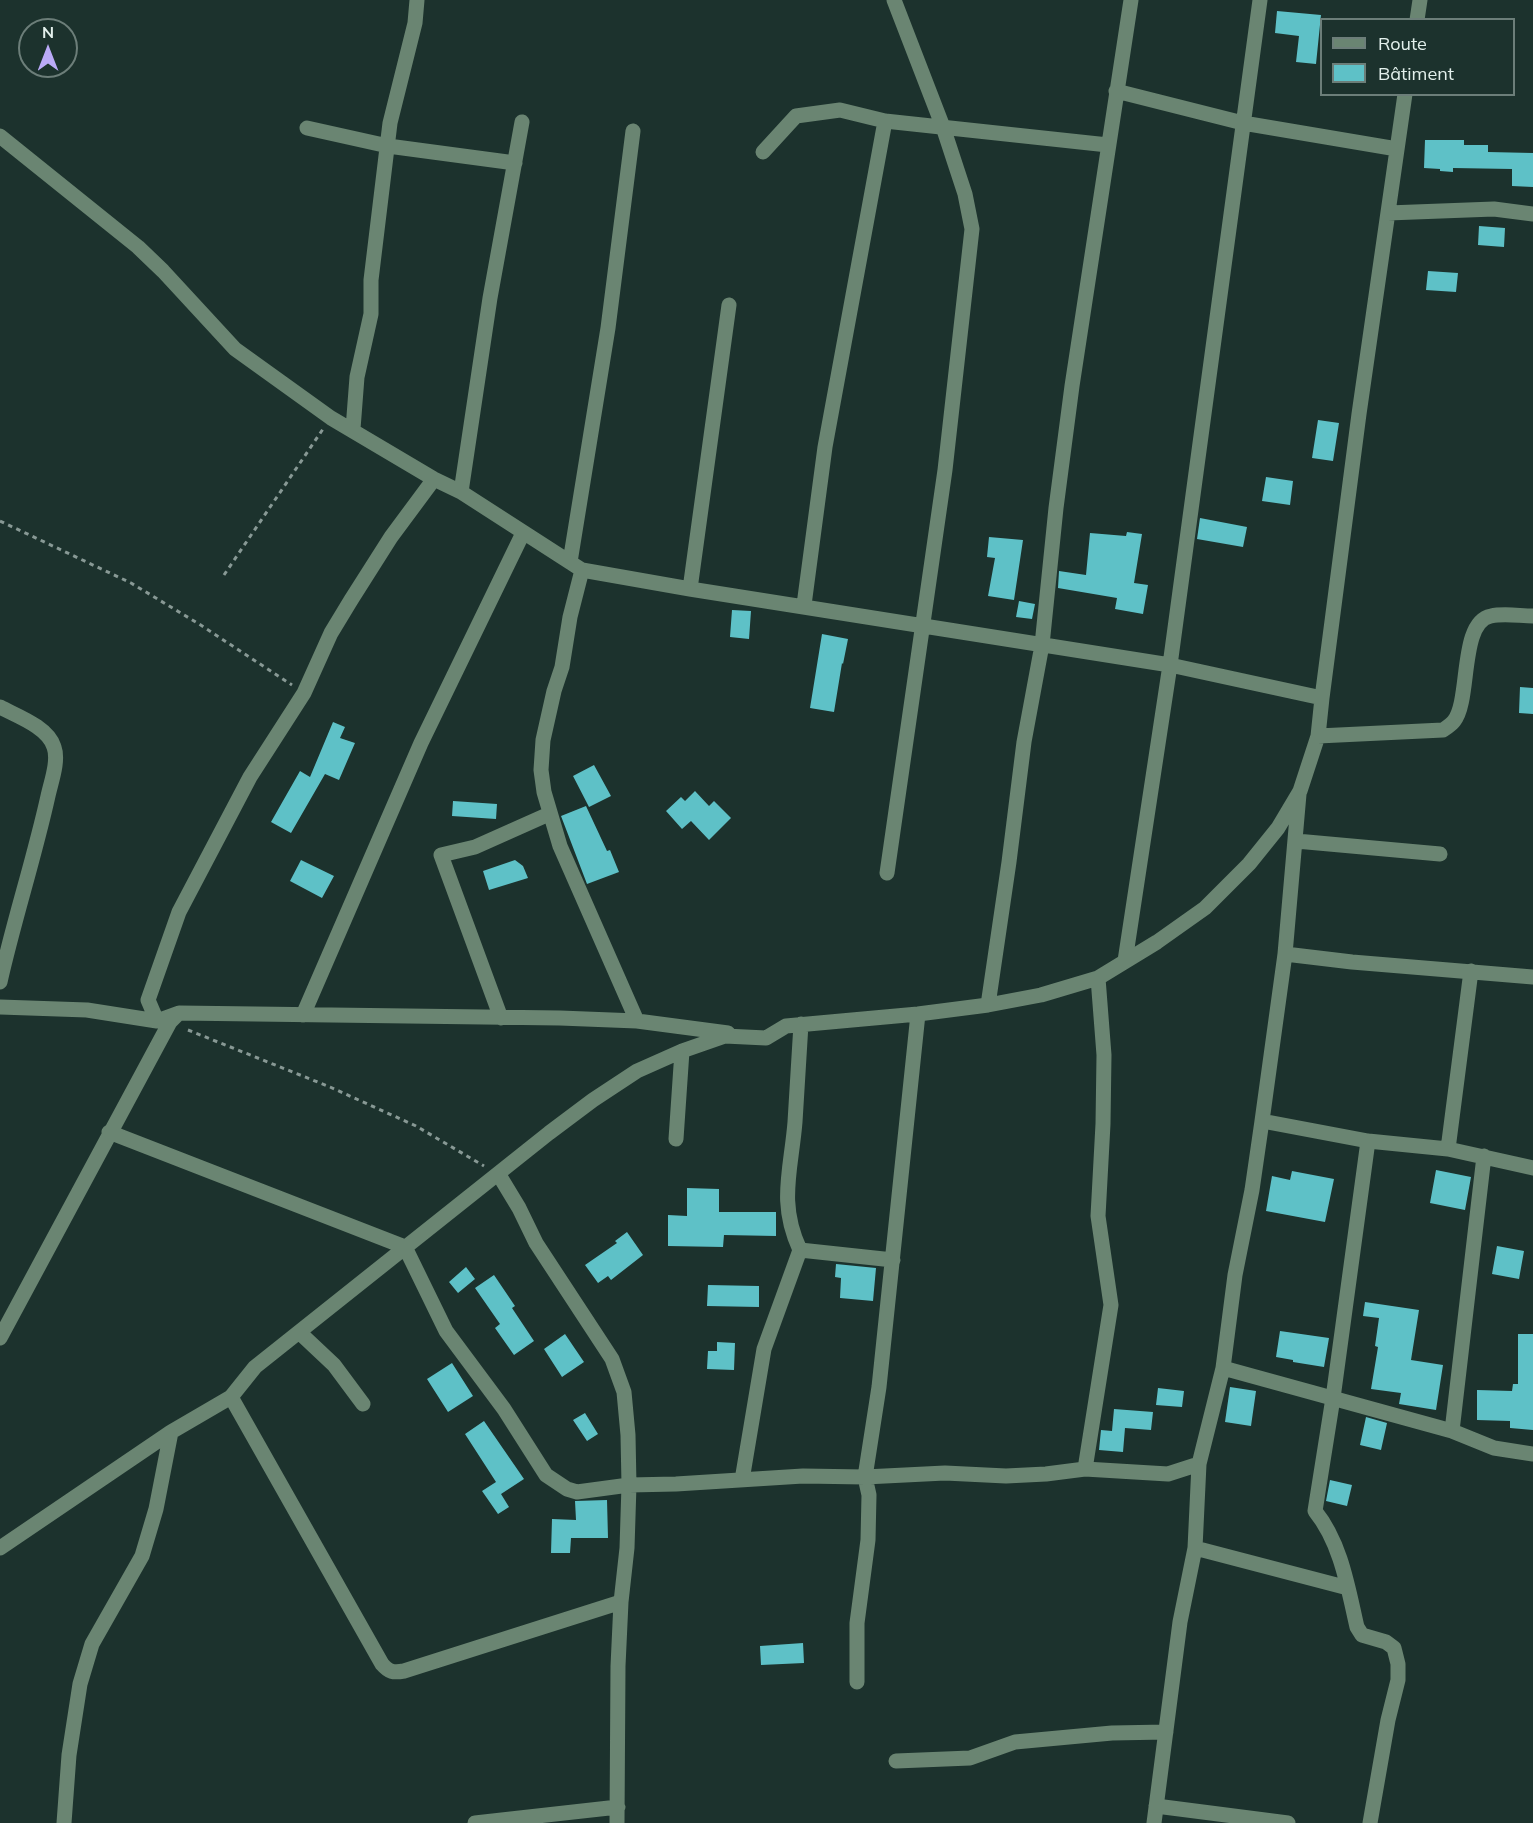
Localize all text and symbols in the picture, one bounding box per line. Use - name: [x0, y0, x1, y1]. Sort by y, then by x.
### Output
- north arrow: [18, 18, 78, 78]
- legend: [1320, 18, 1515, 96]
- text: N: [42, 22, 54, 42]
- text: Route: [1378, 32, 1427, 55]
- text: Bâtiment: [1378, 62, 1454, 85]

